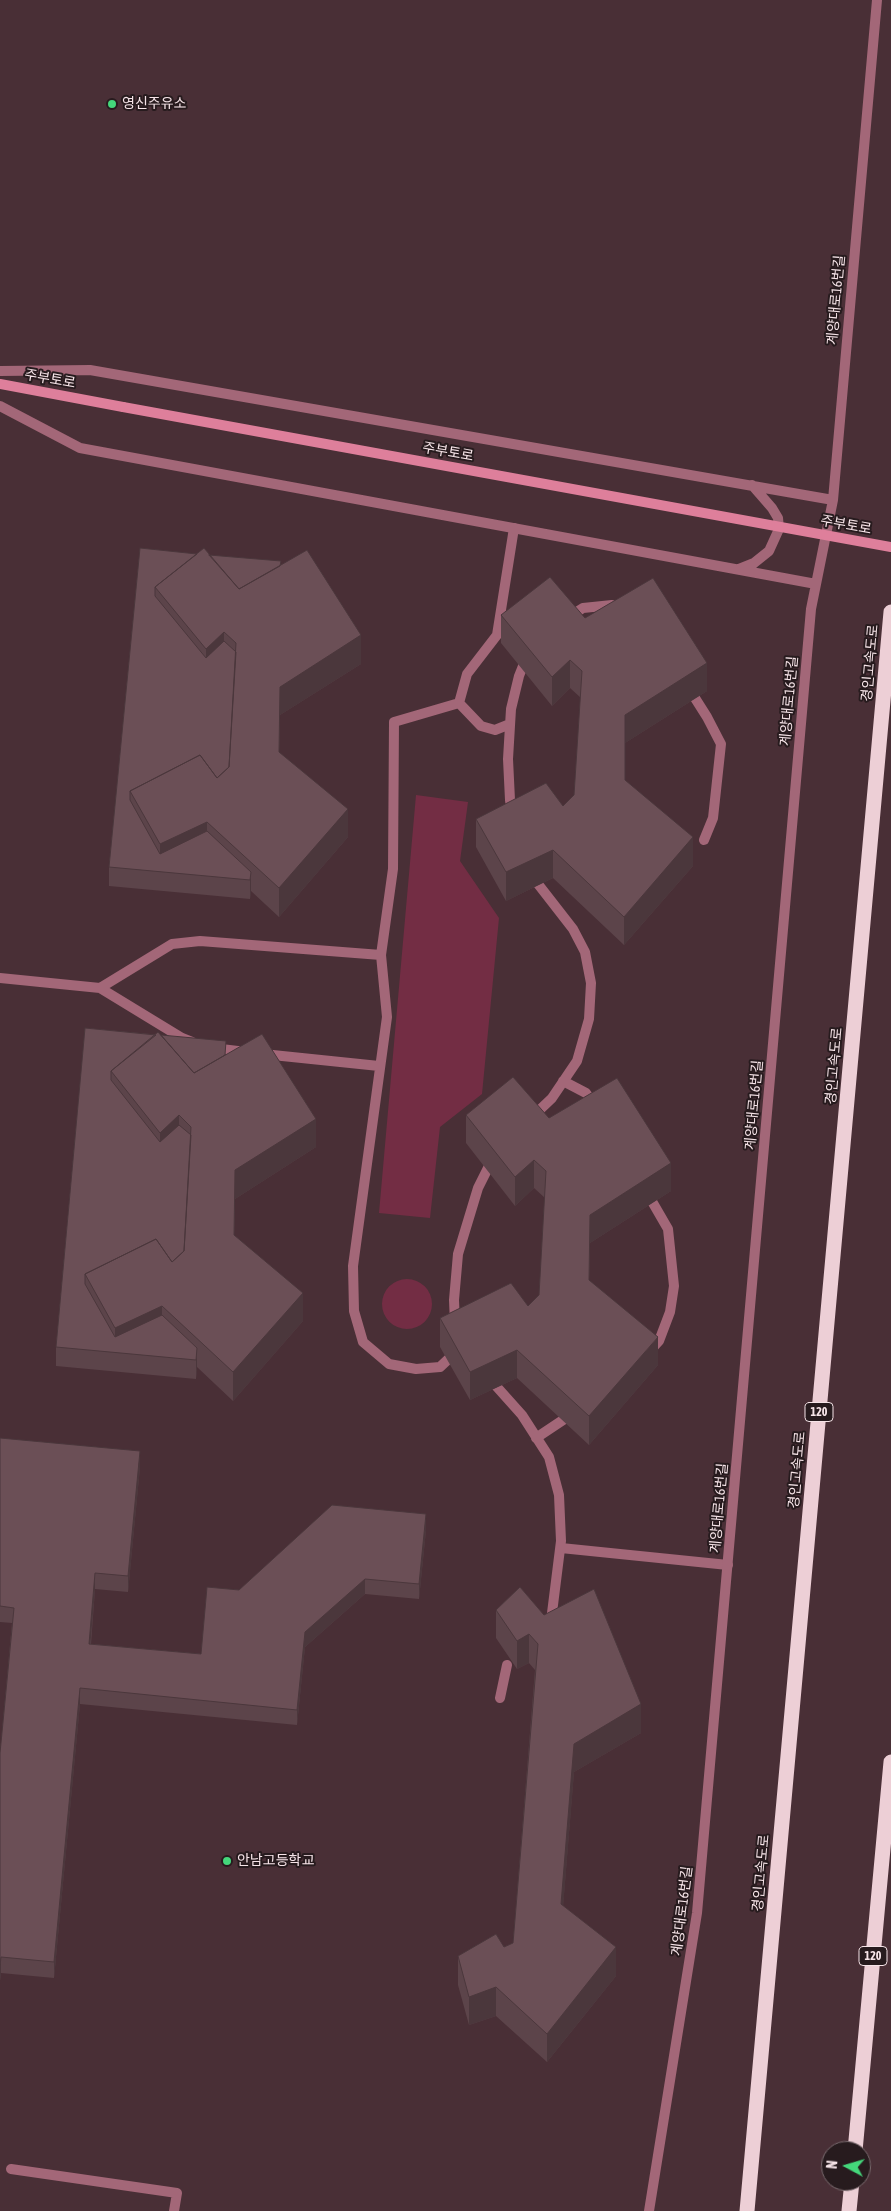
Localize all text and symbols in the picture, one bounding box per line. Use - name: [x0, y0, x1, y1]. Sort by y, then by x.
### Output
- place label: 영신주유소: [122, 96, 186, 112]
- marker: 영신주유소: [106, 98, 118, 110]
- street label: 계양대로16번길: [824, 254, 848, 346]
- street label: 주부토로: [23, 366, 77, 392]
- street label: 주부토로: [421, 439, 475, 465]
- street label: 주부토로: [819, 512, 873, 538]
- street label: 경인고속도로: [858, 624, 882, 702]
- street label: 계양대로16번길: [777, 655, 801, 747]
- street label: 경인고속도로: [822, 1027, 846, 1105]
- street label: 계양대로16번길: [742, 1059, 766, 1151]
- road number: 120: [805, 1402, 833, 1421]
- street label: 경인고속도로: [785, 1431, 809, 1509]
- street label: 계양대로16번길: [707, 1462, 731, 1554]
- street label: 경인고속도로: [749, 1834, 773, 1912]
- place label: 안남고등학교: [237, 1853, 314, 1869]
- marker: 안남고등학교: [221, 1855, 233, 1867]
- street label: 계양대로16번길: [668, 1865, 696, 1957]
- road number: 120: [859, 1946, 887, 1965]
- north arrow: [821, 2141, 871, 2191]
- text: N: [824, 2160, 840, 2169]

